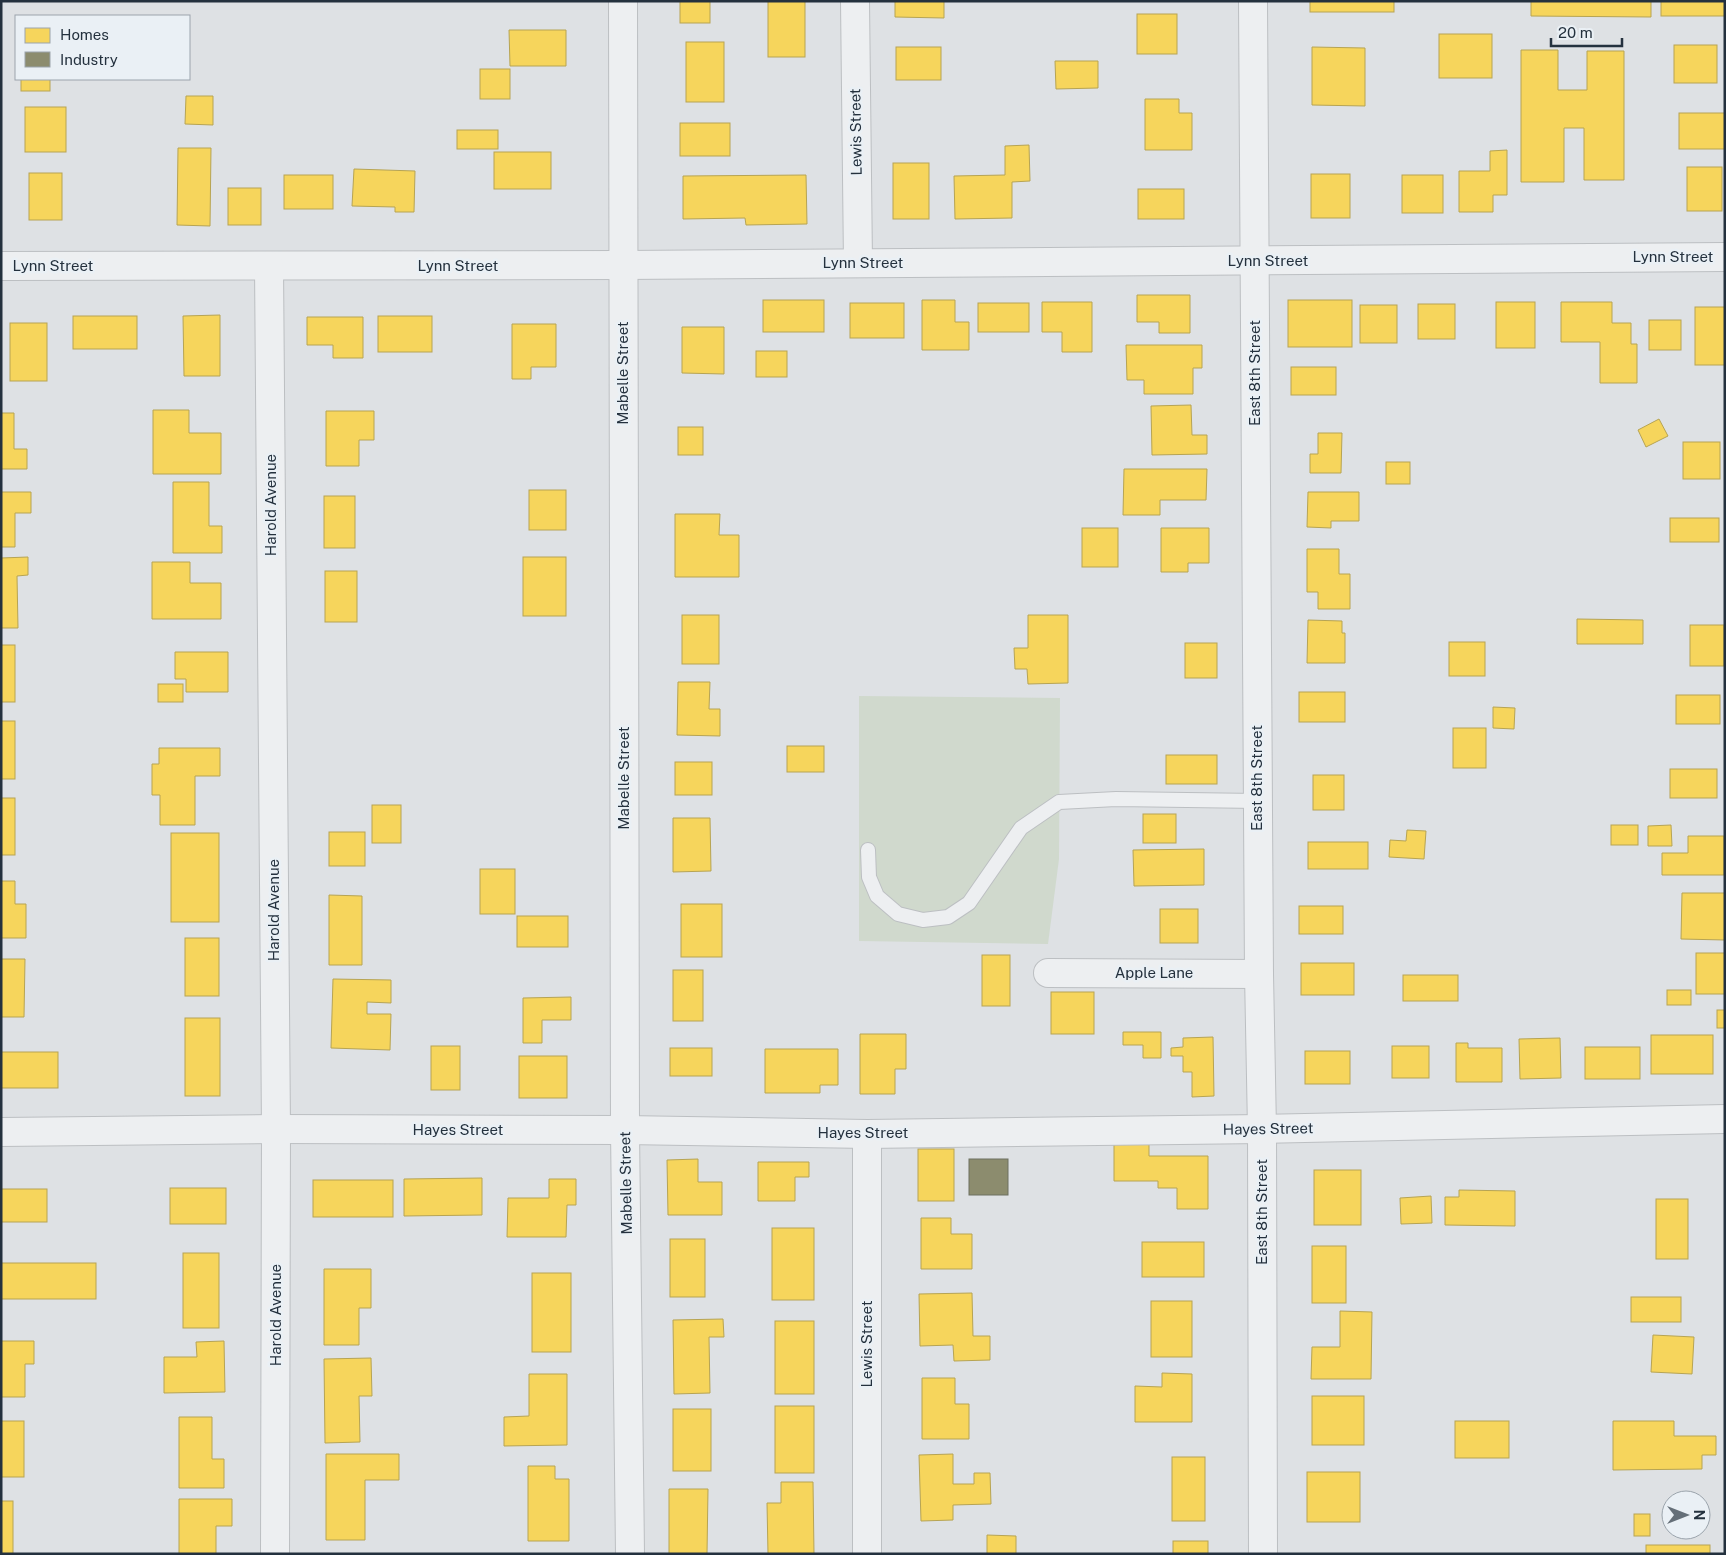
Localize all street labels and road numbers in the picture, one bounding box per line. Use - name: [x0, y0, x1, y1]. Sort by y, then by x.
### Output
- street label: Lewis Street: [846, 88, 865, 176]
- street label: Lynn Street: [1633, 248, 1714, 265]
- street label: Lynn Street: [1228, 252, 1309, 269]
- street label: Lynn Street: [823, 254, 904, 271]
- street label: Lynn Street: [13, 257, 94, 274]
- street label: Lynn Street: [418, 257, 499, 274]
- street label: East 8th Street: [1246, 320, 1263, 426]
- street label: Mabelle Street: [614, 321, 631, 425]
- street label: Harold Avenue: [262, 454, 279, 556]
- street label: East 8th Street: [1248, 725, 1265, 831]
- street label: Mabelle Street: [615, 726, 632, 830]
- street label: Harold Avenue: [265, 859, 282, 961]
- street label: Apple Lane: [1115, 964, 1193, 981]
- street label: Hayes Street: [1222, 1119, 1314, 1138]
- street label: Hayes Street: [413, 1121, 504, 1138]
- street label: Hayes Street: [818, 1124, 909, 1141]
- street label: Mabelle Street: [616, 1131, 635, 1235]
- street label: East 8th Street: [1253, 1159, 1270, 1265]
- street label: Harold Avenue: [267, 1264, 284, 1366]
- street label: Lewis Street: [858, 1300, 875, 1388]

